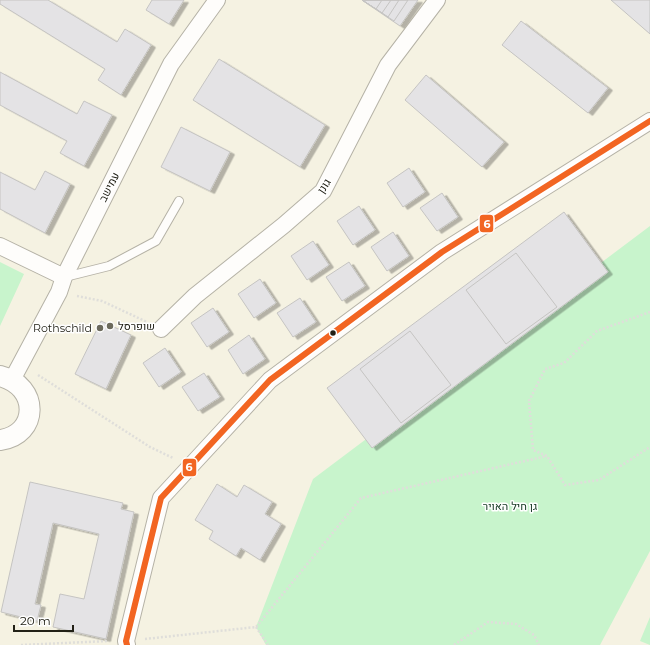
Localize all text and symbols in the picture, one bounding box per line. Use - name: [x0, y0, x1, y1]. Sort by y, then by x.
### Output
- street label: עמישב: [96, 170, 122, 204]
- street label: גונן: [314, 176, 334, 196]
- line badge: 6: [479, 214, 494, 233]
- text: 6: [483, 217, 491, 231]
- place label: שופרסל: [118, 319, 155, 333]
- place label: Rothschild: [33, 321, 92, 335]
- marker: שופרסל: [105, 321, 115, 331]
- marker: Rothschild: [95, 323, 105, 333]
- unlabelled marker: [328, 328, 338, 338]
- line badge: 6: [182, 458, 197, 477]
- text: 6: [185, 460, 193, 474]
- park label: גן חיל האויר: [483, 499, 537, 513]
- scale bar: [14, 607, 73, 633]
- text: 20 m: [20, 613, 51, 628]

